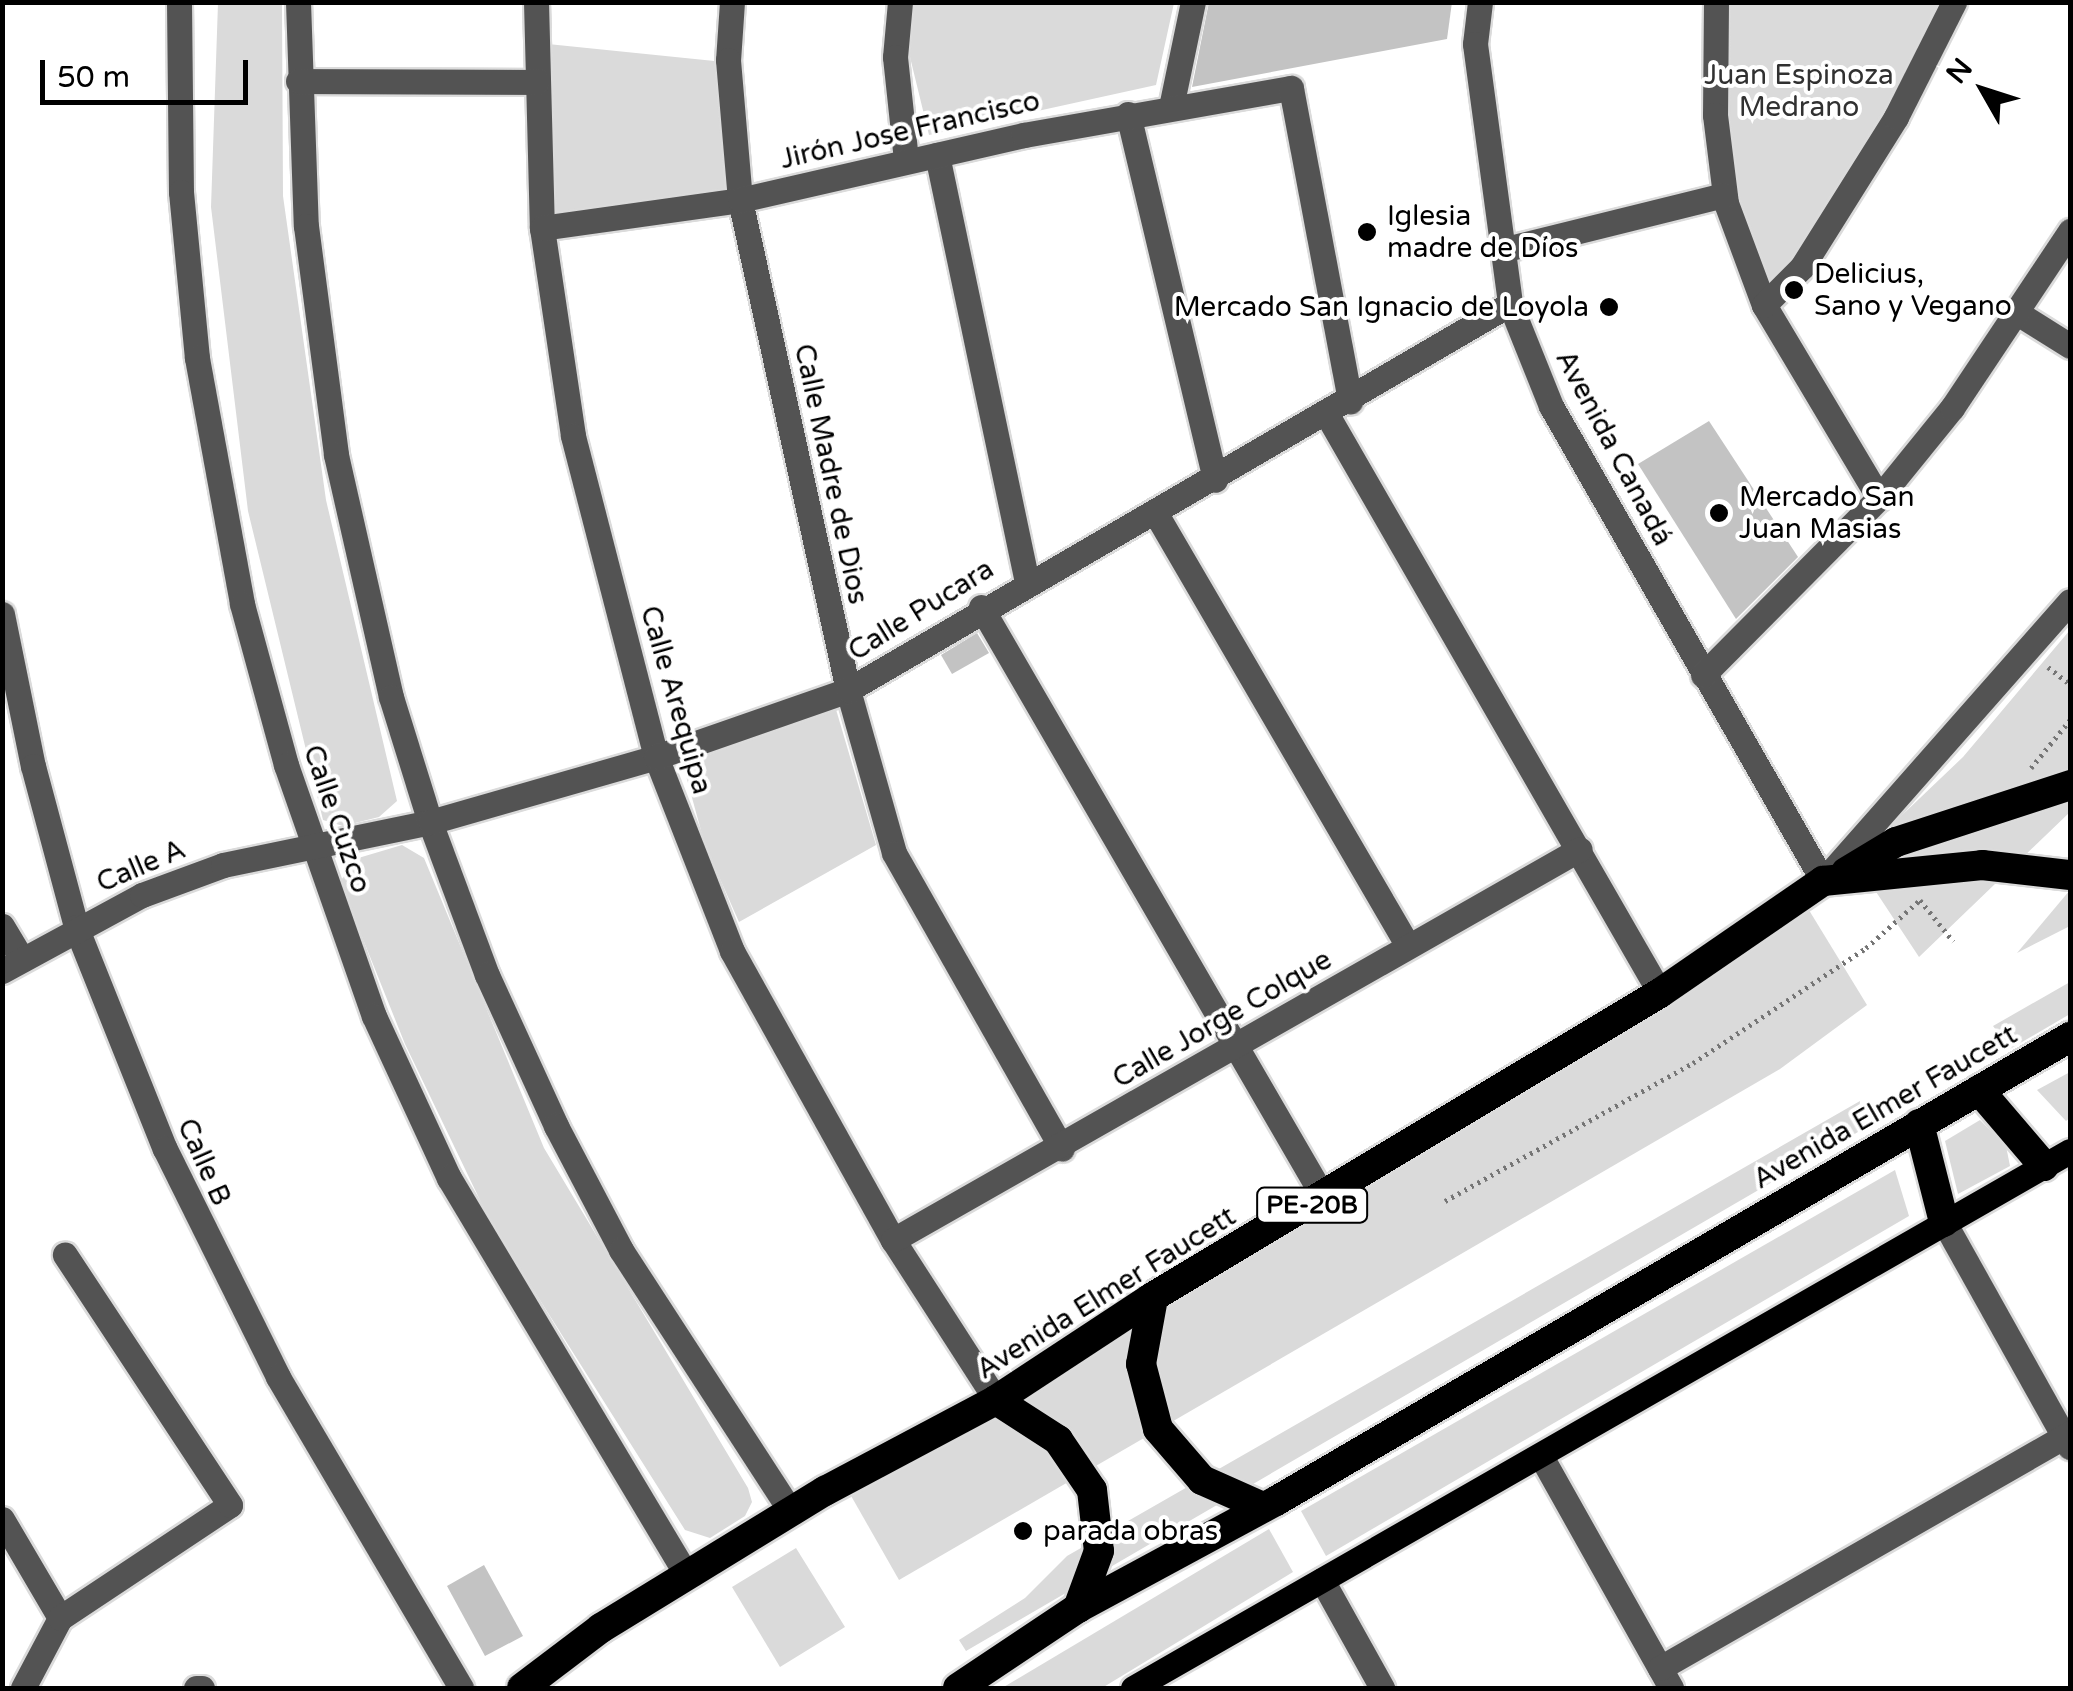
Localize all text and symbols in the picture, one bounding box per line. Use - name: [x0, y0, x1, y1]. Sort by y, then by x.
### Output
- scale bar: [45, 40, 252, 102]
- north arrow: [1933, 40, 2033, 140]
- text: N: [1939, 52, 1980, 91]
- park label: Juan Espinoza Medrano: [1704, 58, 1894, 124]
- text: 50 m: [57, 59, 130, 96]
- street label: Jirón Jose Francisco: [777, 84, 1043, 176]
- place label: Iglesia madre de Díos: [1387, 199, 1579, 265]
- marker: Iglesia madre de Díos: [1356, 221, 1378, 243]
- place label: Delicius, Sano y Vegano: [1814, 257, 2012, 323]
- marker: Delicius, Sano y Vegano: [1783, 279, 1805, 301]
- place label: Mercado San Ignacio de Loyola: [1174, 290, 1589, 324]
- marker: Mercado San Ignacio de Loyola: [1598, 296, 1620, 318]
- street label: Calle Madre de Dios: [787, 341, 875, 607]
- street label: Avenida Canadá: [1548, 345, 1680, 551]
- place label: Mercado San Juan Masias: [1739, 480, 1914, 546]
- marker: Mercado San Juan Masias: [1708, 502, 1730, 524]
- street label: Calle Pucara: [842, 552, 1000, 668]
- street label: Calle Arequipa: [633, 602, 719, 798]
- street label: Calle Cuzco: [296, 741, 378, 897]
- street label: Calle A: [92, 832, 190, 900]
- street label: Calle Jorge Colque: [1107, 943, 1337, 1095]
- street label: Avenida Elmer Faucett: [1747, 1018, 2023, 1196]
- street label: Calle B: [170, 1113, 238, 1211]
- road number: PE-20B: [1254, 1185, 1370, 1225]
- street label: Avenida Elmer Faucett: [970, 1200, 1242, 1386]
- place label: parada obras: [1043, 1514, 1218, 1548]
- marker: parada obras: [1012, 1520, 1034, 1542]

